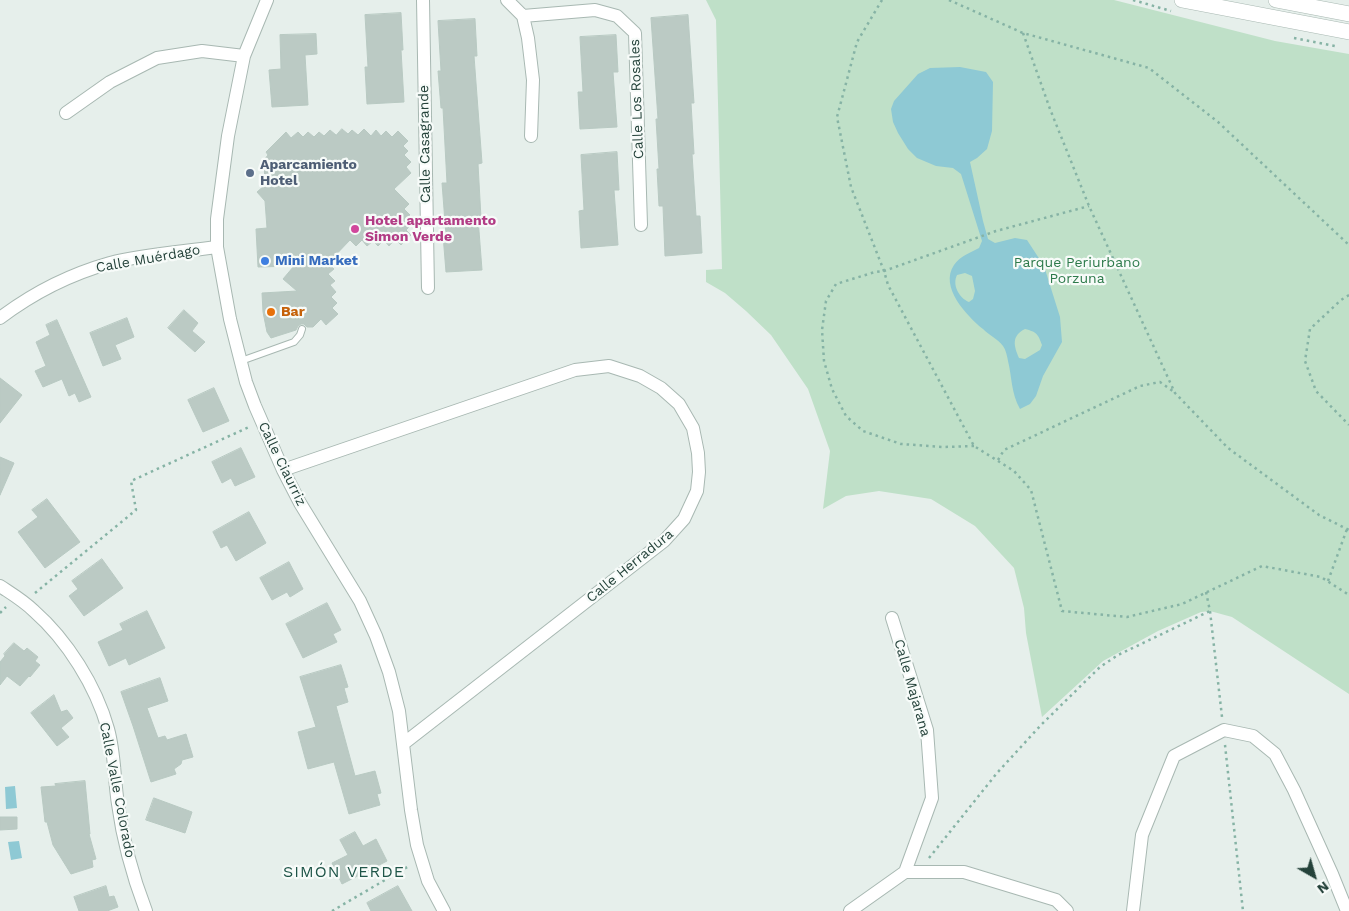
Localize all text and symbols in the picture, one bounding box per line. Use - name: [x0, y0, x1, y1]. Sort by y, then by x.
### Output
- street label: Calle Los Rosales: [627, 39, 647, 159]
- street label: Calle Casagrande: [416, 85, 434, 203]
- place label: Aparcamiento Hotel: [260, 157, 357, 190]
- marker: Aparcamiento Hotel: [244, 167, 256, 179]
- place label: Hotel apartamento Simon Verde: [365, 213, 496, 246]
- marker: Hotel apartamento Simon Verde: [349, 223, 361, 235]
- street label: Calle Muérdago: [95, 242, 201, 276]
- place label: Mini Market: [275, 253, 358, 269]
- marker: Mini Market: [259, 255, 271, 267]
- park label: Parque Periurbano Porzuna: [1014, 255, 1140, 288]
- place label: Bar: [281, 304, 305, 320]
- marker: Bar: [265, 306, 277, 318]
- street label: Calle Ciaurriz: [254, 419, 310, 509]
- street label: Calle Herradura: [583, 526, 677, 606]
- street label: Calle Majarana: [890, 637, 934, 739]
- street label: Calle Valle Colorado: [96, 721, 138, 859]
- north arrow: [1289, 851, 1339, 901]
- district label: SIMÓN VERDE: [282, 862, 406, 882]
- text: N: [1314, 878, 1332, 897]

